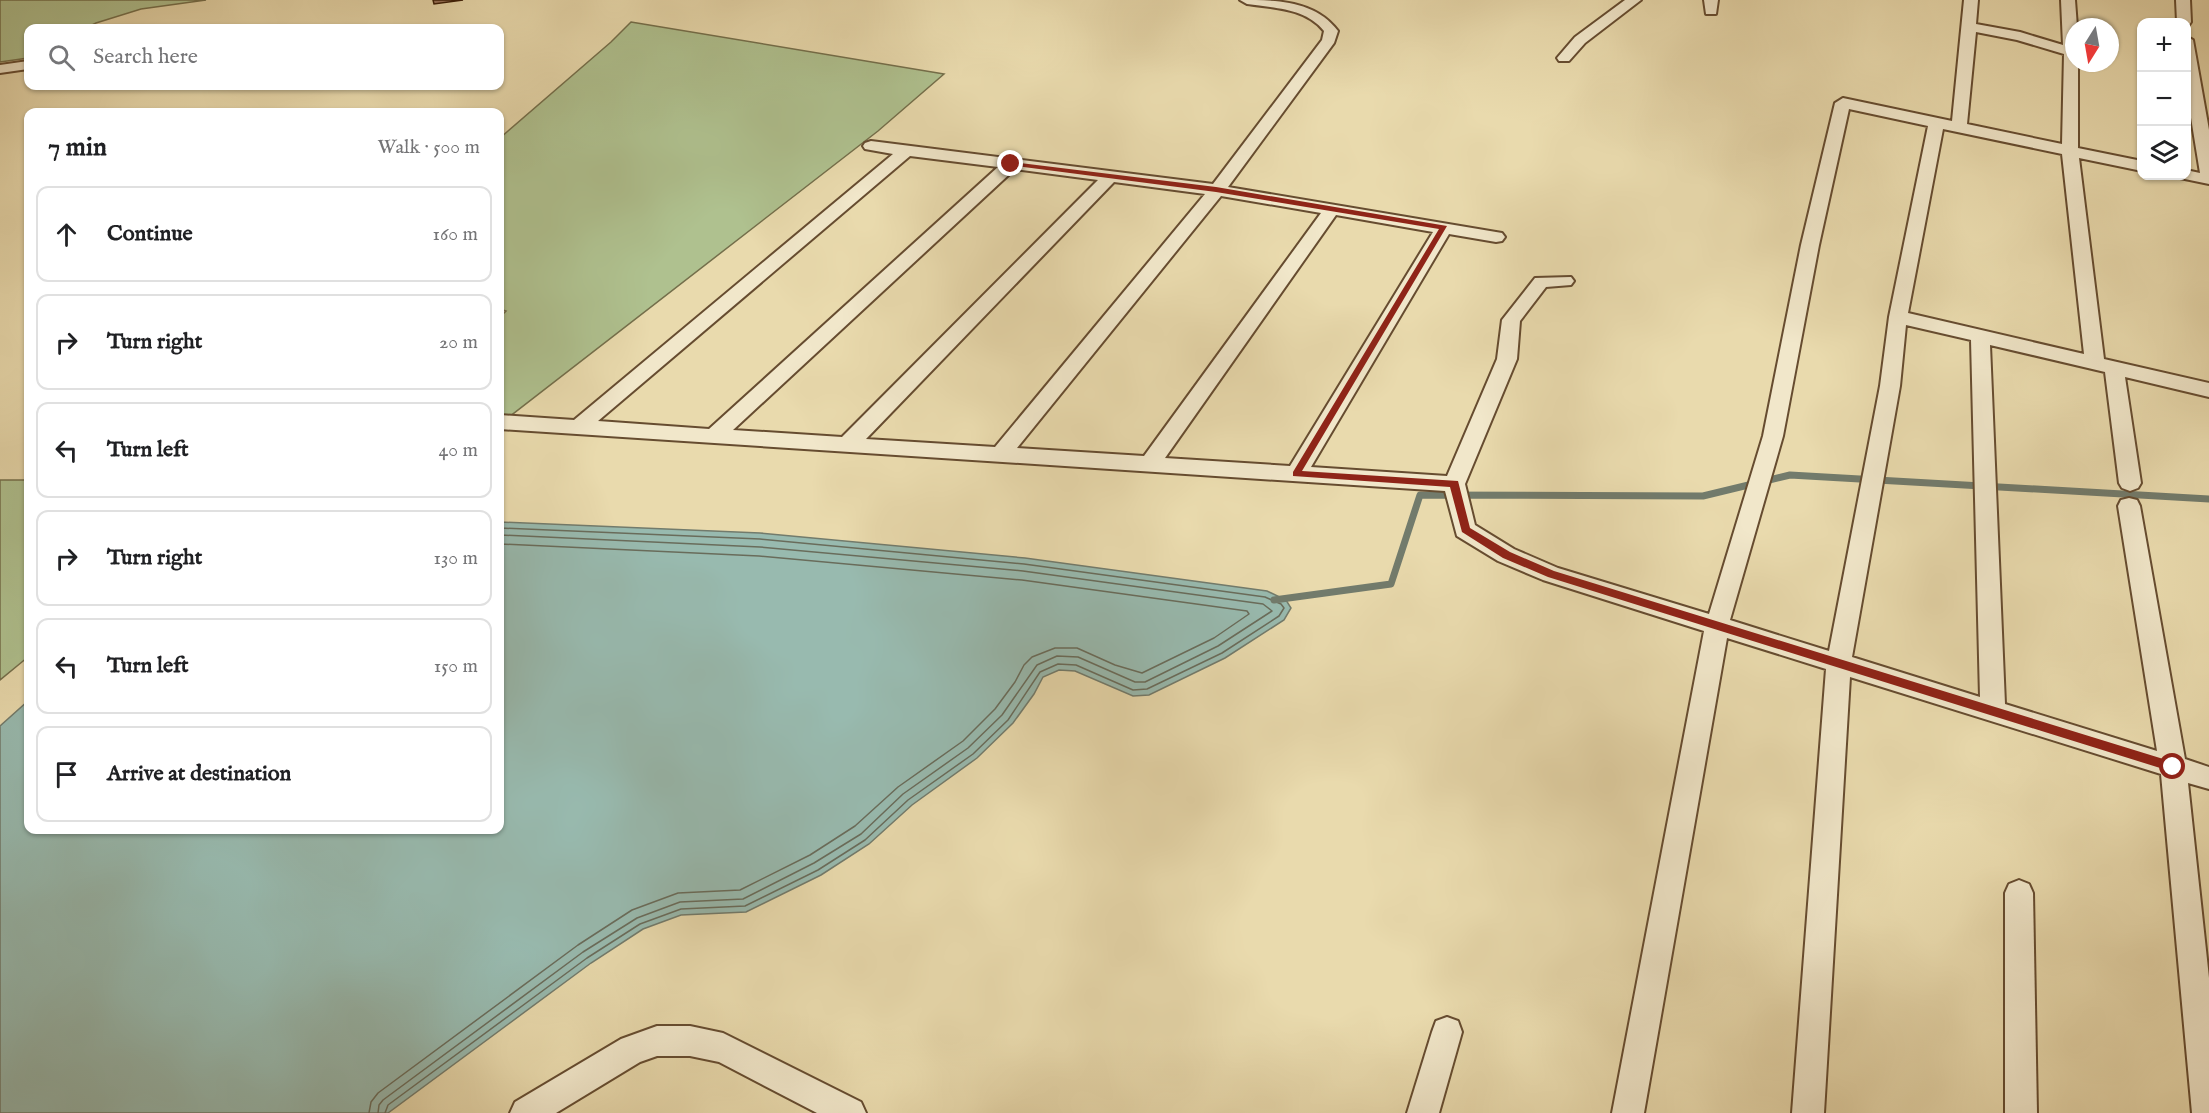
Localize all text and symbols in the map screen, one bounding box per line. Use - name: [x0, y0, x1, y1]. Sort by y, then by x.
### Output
- north arrow: [2065, 18, 2119, 72]
- map controls: [2137, 18, 2191, 180]
- button: +: [2137, 18, 2191, 72]
- search box: [24, 24, 504, 90]
- icon: search: [45, 41, 78, 74]
- text: Search here: [93, 43, 198, 71]
- button: −: [2137, 72, 2191, 126]
- button: layers: [2137, 126, 2191, 180]
- text: 7 min: [48, 131, 107, 164]
- text: Walk · 500 m: [378, 135, 480, 160]
- route end: [997, 150, 1023, 176]
- icon: ahead: [50, 218, 83, 251]
- text: Continue: [107, 220, 193, 248]
- text: 160 m: [432, 222, 478, 247]
- icon: right: [50, 326, 83, 359]
- text: Turn right: [107, 328, 202, 356]
- text: 20 m: [439, 330, 478, 355]
- icon: left: [50, 434, 83, 467]
- text: Turn left: [107, 436, 189, 464]
- text: 40 m: [439, 438, 478, 463]
- icon: right: [50, 542, 83, 575]
- text: Turn right: [107, 544, 202, 572]
- text: 130 m: [433, 546, 478, 571]
- icon: left: [50, 650, 83, 683]
- text: Turn left: [107, 652, 189, 680]
- text: 150 m: [434, 654, 478, 679]
- route start: [2159, 753, 2185, 779]
- icon: arrive: [50, 758, 83, 791]
- text: Arrive at destination: [107, 760, 291, 788]

